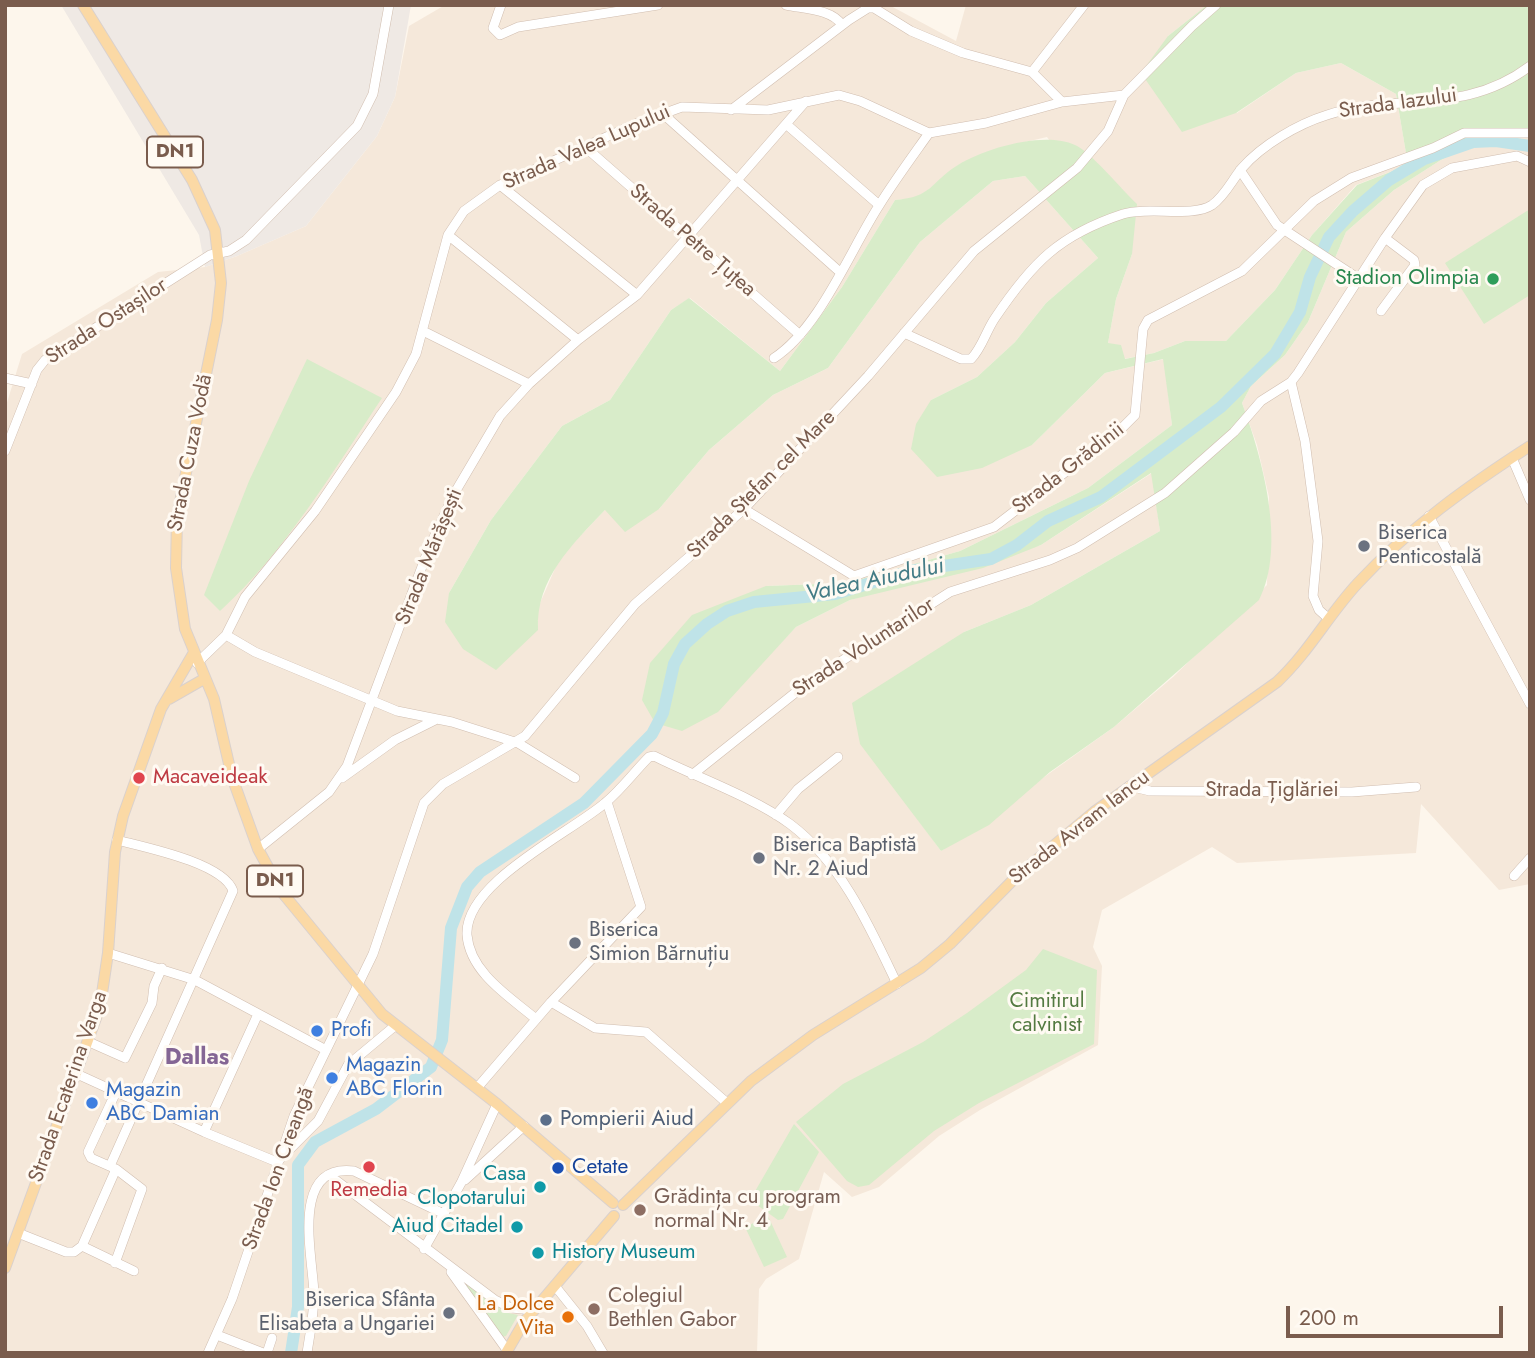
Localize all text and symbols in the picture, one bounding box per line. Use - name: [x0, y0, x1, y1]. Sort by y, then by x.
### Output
- street label: Strada Iazului: [1337, 83, 1459, 125]
- street label: Strada Valea Lupului: [499, 100, 675, 196]
- road number: DN1: [147, 136, 203, 168]
- street label: Strada Petre Țuțea: [623, 179, 761, 303]
- place label: Stadion Olimpia: [1335, 266, 1479, 292]
- marker: Stadion Olimpia: [1485, 271, 1501, 287]
- street label: Strada Ostașilor: [41, 273, 173, 371]
- street label: Strada Cuza Vodă: [163, 372, 219, 534]
- street label: Strada Ștefan cel Mare: [682, 405, 842, 565]
- street label: Strada Grădinii: [1008, 417, 1130, 521]
- street label: Strada Mărășești: [391, 485, 469, 629]
- place label: Biserica Penticostală: [1378, 521, 1481, 571]
- marker: Biserica Penticostală: [1356, 538, 1372, 554]
- water label: Valea Aiudului: [803, 553, 947, 609]
- street label: Strada Voluntarilor: [788, 593, 940, 703]
- place label: Macaveideak: [153, 765, 267, 791]
- street label: Strada Avram Iancu: [1005, 765, 1155, 891]
- marker: Macaveideak: [131, 770, 147, 786]
- street label: Strada Țiglăriei: [1205, 778, 1339, 804]
- place label: Biserica Baptistă Nr. 2 Aiud: [773, 833, 917, 883]
- marker: Biserica Baptistă Nr. 2 Aiud: [751, 850, 767, 866]
- road number: DN1: [247, 866, 303, 897]
- place label: Biserica Simion Bărnuțiu: [589, 918, 729, 968]
- marker: Biserica Simion Bărnuțiu: [567, 935, 583, 951]
- street label: Strada Ecaterina Varga: [24, 988, 114, 1186]
- park label: Cimitirul calvinist: [1009, 989, 1085, 1039]
- place label: Profi: [331, 1018, 372, 1044]
- marker: Profi: [309, 1023, 325, 1039]
- district label: Dallas: [165, 1044, 229, 1072]
- place label: Magazin ABC Florin: [346, 1053, 443, 1103]
- marker: Magazin ABC Florin: [324, 1070, 340, 1086]
- place label: Magazin ABC Damian: [106, 1078, 220, 1128]
- street label: Strada Ion Creangă: [238, 1084, 320, 1254]
- marker: Magazin ABC Damian: [84, 1095, 100, 1111]
- place label: Pompierii Aiud: [560, 1107, 694, 1133]
- marker: Pompierii Aiud: [538, 1112, 554, 1128]
- place label: Cetate: [572, 1155, 628, 1181]
- marker: Remedia: [361, 1159, 377, 1175]
- marker: Cetate: [550, 1160, 566, 1176]
- place label: Casa Clopotarului: [417, 1162, 526, 1212]
- place label: Remedia: [330, 1178, 408, 1204]
- marker: Casa Clopotarului: [532, 1179, 548, 1195]
- place label: Grădința cu program normal Nr. 4: [654, 1185, 841, 1235]
- marker: Grădința cu program normal Nr. 4: [632, 1202, 648, 1218]
- place label: Aiud Citadel: [392, 1214, 503, 1240]
- marker: Aiud Citadel: [509, 1219, 525, 1235]
- place label: History Museum: [552, 1240, 696, 1266]
- marker: History Museum: [530, 1245, 546, 1261]
- place label: Colegiul Bethlen Gabor: [608, 1284, 737, 1334]
- place label: Biserica Sfânta Elisabeta a Ungariei: [259, 1288, 435, 1338]
- place label: La Dolce Vita: [477, 1292, 554, 1342]
- scale bar: [1290, 1292, 1507, 1336]
- marker: Colegiul Bethlen Gabor: [586, 1301, 602, 1317]
- text: 200 m: [1299, 1303, 1359, 1333]
- marker: Biserica Sfânta Elisabeta a Ungariei: [441, 1305, 457, 1321]
- marker: La Dolce Vita: [560, 1309, 576, 1325]

